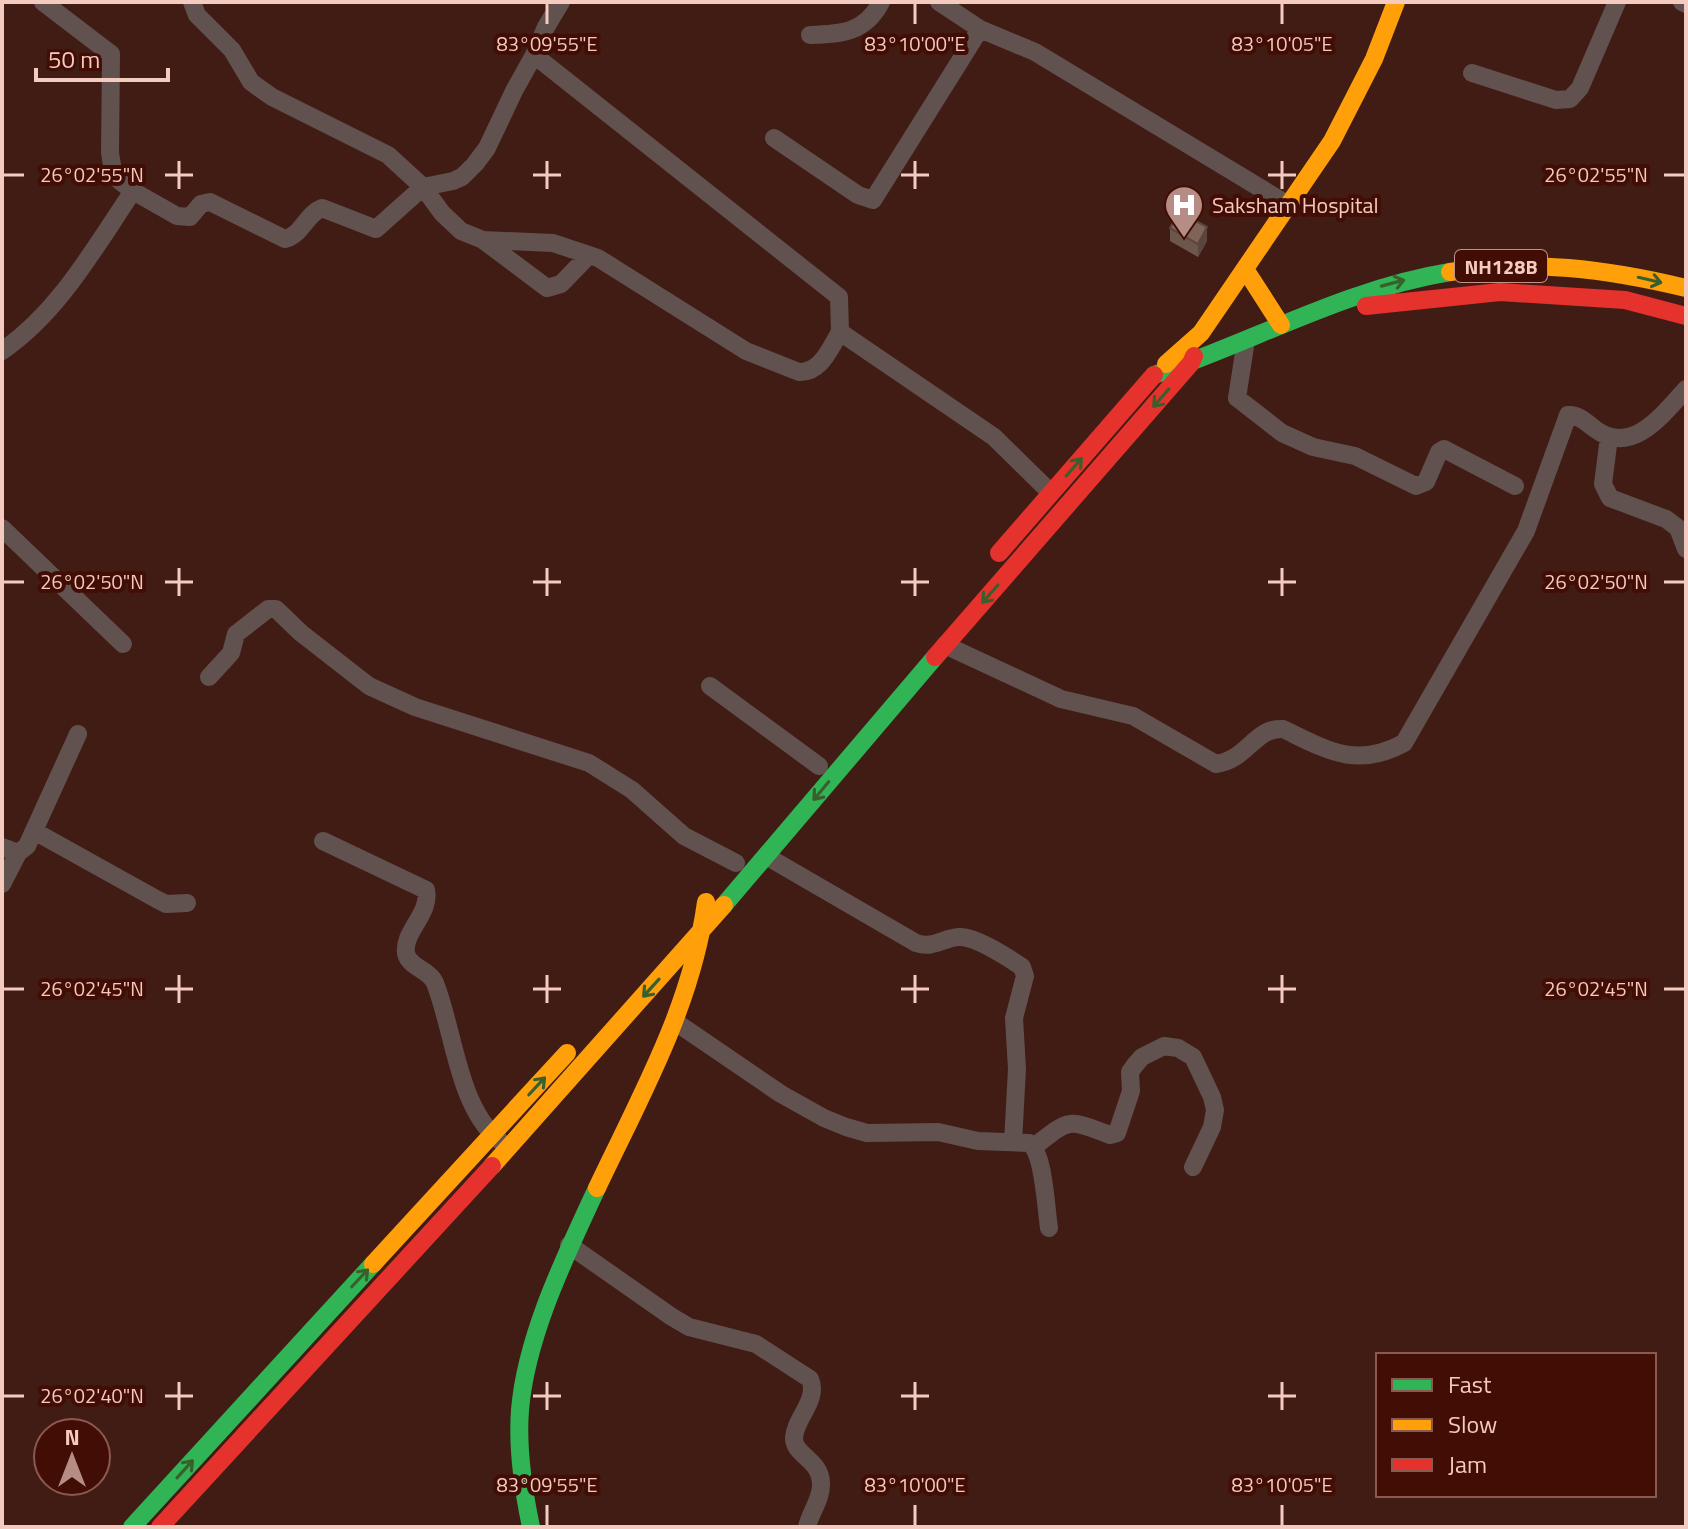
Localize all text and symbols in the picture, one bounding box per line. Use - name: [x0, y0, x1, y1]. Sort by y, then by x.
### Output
- text: 83°09'55"E: [496, 28, 598, 59]
- text: 83°10'00"E: [864, 28, 966, 59]
- text: 83°10'05"E: [1231, 28, 1333, 59]
- scale bar: [36, 32, 168, 82]
- text: 50 m: [48, 41, 100, 77]
- text: 26°02'55"N: [40, 159, 144, 190]
- text: 26°02'55"N: [1544, 159, 1648, 190]
- hospital icon: Saksham Hospital: [1163, 184, 1205, 239]
- place label: Saksham Hospital: [1212, 188, 1379, 222]
- road number: NH128B: [1455, 250, 1547, 282]
- one-way arrow: [1637, 273, 1663, 288]
- one-way arrow: [1380, 275, 1406, 290]
- one-way arrow: [1152, 387, 1170, 407]
- one-way arrow: [1064, 458, 1082, 478]
- text: 26°02'50"N: [40, 566, 144, 597]
- text: 26°02'50"N: [1544, 566, 1648, 597]
- one-way arrow: [981, 583, 999, 603]
- one-way arrow: [812, 781, 830, 801]
- text: 26°02'45"N: [40, 973, 144, 1004]
- text: 26°02'45"N: [1544, 973, 1648, 1004]
- one-way arrow: [642, 978, 660, 998]
- one-way arrow: [527, 1077, 545, 1097]
- one-way arrow: [351, 1268, 369, 1288]
- legend: [1376, 1353, 1656, 1497]
- text: Fast: [1448, 1366, 1492, 1402]
- text: 26°02'40"N: [40, 1380, 144, 1411]
- text: Slow: [1448, 1406, 1497, 1442]
- north arrow: [32, 1417, 112, 1497]
- text: N: [64, 1420, 80, 1454]
- text: Jam: [1448, 1446, 1487, 1482]
- one-way arrow: [175, 1460, 193, 1480]
- text: 83°09'55"E: [496, 1469, 598, 1500]
- text: 83°10'00"E: [864, 1469, 966, 1500]
- text: 83°10'05"E: [1231, 1469, 1333, 1500]

